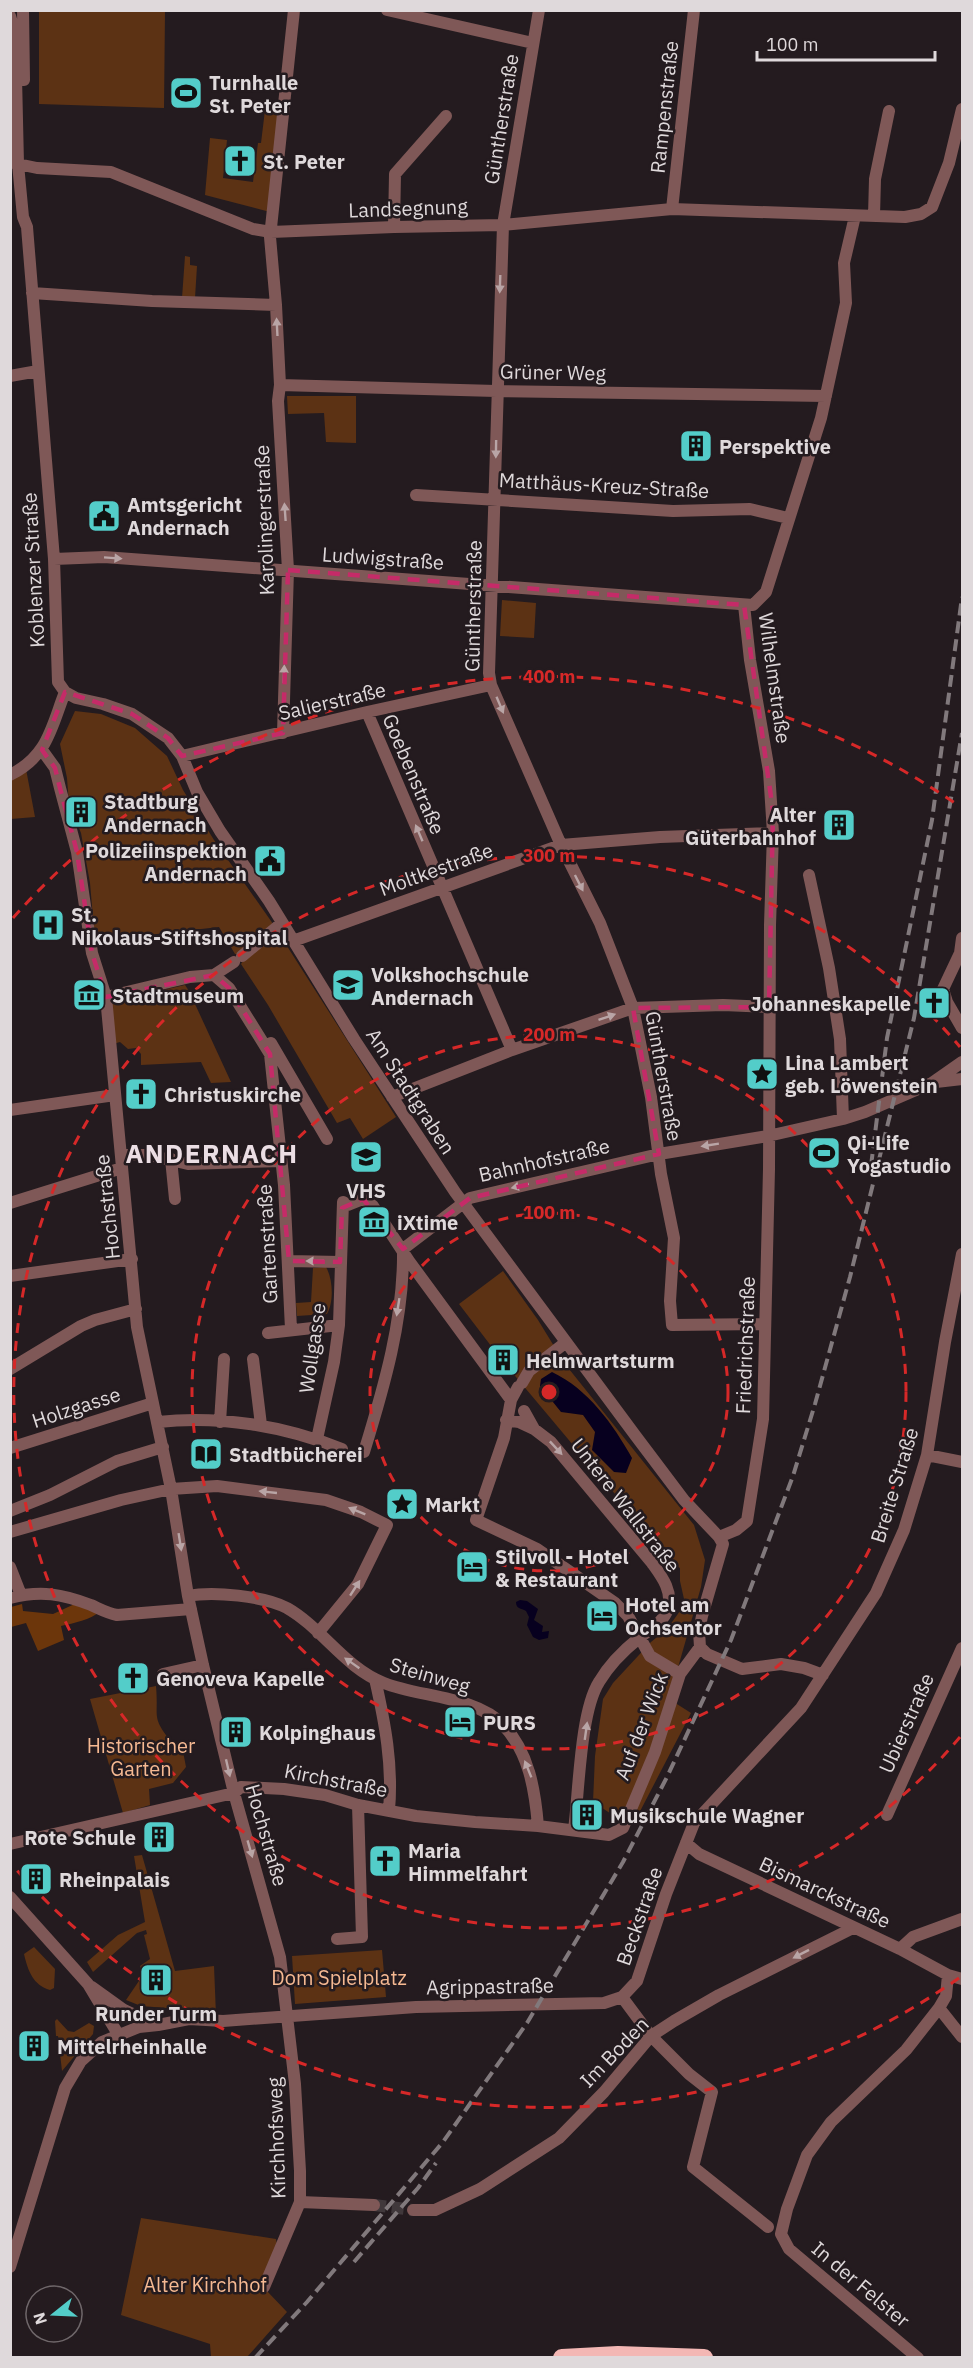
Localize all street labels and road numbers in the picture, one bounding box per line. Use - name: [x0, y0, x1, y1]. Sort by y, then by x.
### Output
- street label: Rampenstraße: [644, 39, 684, 175]
- street label: Güntherstraße: [477, 52, 525, 186]
- street label: Landsegnung: [348, 192, 469, 224]
- street label: Grüner Weg: [500, 358, 607, 386]
- street label: Karolingerstraße: [248, 444, 280, 596]
- street label: Matthäus-Kreuz-Straße: [498, 466, 710, 504]
- street label: Koblenzer Straße: [15, 492, 51, 648]
- street label: Ludwigstraße: [321, 540, 445, 576]
- street label: Güntherstraße: [458, 540, 488, 672]
- street label: Wilhelmstraße: [752, 611, 798, 745]
- street label: Salierstraße: [276, 676, 388, 726]
- street label: Goebenstraße: [376, 710, 452, 838]
- street label: Moltkestraße: [375, 836, 497, 902]
- street label: Güntherstraße: [639, 1009, 689, 1143]
- street label: Am Stadtgraben: [360, 1023, 462, 1159]
- street label: Bahnhofstraße: [476, 1132, 612, 1188]
- street label: Hochstraße: [88, 1153, 126, 1261]
- street label: Gartenstraße: [250, 1184, 284, 1304]
- street label: Friedrichstraße: [729, 1276, 761, 1414]
- street label: Wollgasse: [292, 1301, 332, 1395]
- street label: Holzgasse: [28, 1380, 124, 1434]
- street label: Breite Straße: [864, 1424, 924, 1546]
- street label: Untere Wallstraße: [565, 1432, 687, 1578]
- street label: Steinweg: [387, 1651, 474, 1699]
- street label: Auf der Wick: [608, 1668, 674, 1784]
- street label: Ubierstraße: [872, 1669, 940, 1777]
- street label: Kirchstraße: [282, 1757, 390, 1803]
- street label: Hochstraße: [240, 1781, 294, 1889]
- street label: Bismarckstraße: [755, 1850, 895, 1934]
- street label: Beckstraße: [610, 1863, 669, 1969]
- street label: Agrippastraße: [426, 1971, 554, 2001]
- street label: Im Boden: [574, 2011, 654, 2093]
- street label: Kirchhofsweg: [260, 2076, 292, 2199]
- street label: In der Felster: [806, 2235, 916, 2333]

